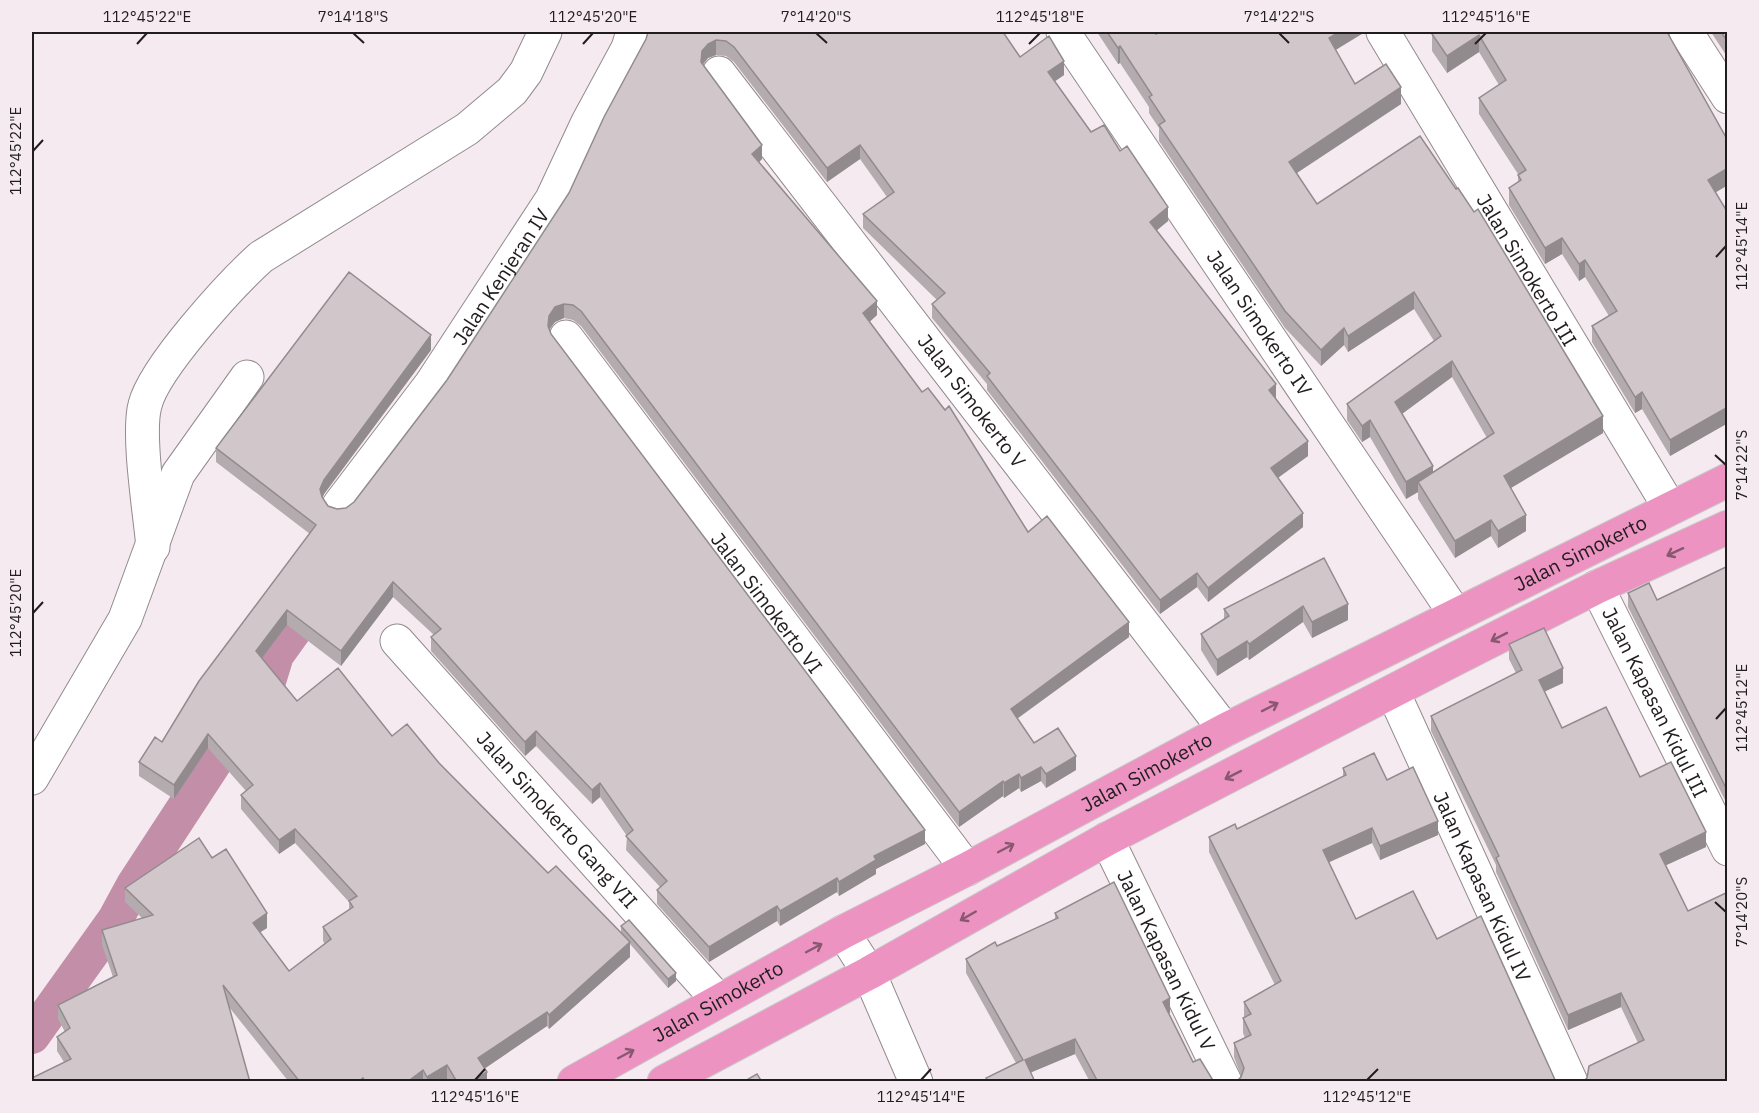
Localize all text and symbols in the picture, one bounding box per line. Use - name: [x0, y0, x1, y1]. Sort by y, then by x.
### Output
- text: 112°45'22"E: [103, 7, 191, 26]
- text: 7°14'18"S: [318, 7, 388, 26]
- text: 112°45'20"E: [549, 7, 637, 26]
- text: 7°14'20"S: [781, 7, 851, 26]
- text: 112°45'18"E: [996, 7, 1084, 26]
- text: 7°14'22"S: [1244, 7, 1314, 26]
- text: 112°45'16"E: [1442, 7, 1530, 26]
- text: 112°45'22"E: [6, 107, 25, 195]
- street label: Jalan Simokerto III: [1471, 188, 1583, 351]
- text: 112°45'14"E: [1732, 202, 1751, 290]
- street label: Jalan Kenjeran IV: [446, 203, 555, 350]
- street label: Jalan Simokerto IV: [1201, 245, 1318, 401]
- street label: Jalan Simokerto V: [912, 328, 1032, 473]
- text: 7°14'22"S: [1732, 430, 1751, 500]
- street label: Jalan Simokerto: [1509, 509, 1651, 597]
- street label: Jalan Simokerto VI: [705, 527, 829, 679]
- one-way arrow: [1666, 547, 1684, 558]
- text: 112°45'20"E: [6, 569, 25, 657]
- street label: Jalan Kapasan Kidul III: [1596, 602, 1714, 802]
- one-way arrow: [1490, 631, 1508, 643]
- text: 112°45'12"E: [1732, 664, 1751, 752]
- one-way arrow: [1261, 701, 1279, 713]
- street label: Jalan Simokerto Gang VII: [471, 725, 644, 914]
- street label: Jalan Simokerto: [1076, 726, 1217, 818]
- one-way arrow: [1224, 769, 1242, 781]
- street label: Jalan Kapasan Kidul IV: [1427, 787, 1537, 986]
- one-way arrow: [996, 842, 1014, 853]
- street label: Jalan Kapasan Kidul V: [1111, 865, 1222, 1055]
- text: 7°14'20"S: [1732, 877, 1751, 947]
- one-way arrow: [960, 911, 977, 923]
- one-way arrow: [805, 942, 822, 954]
- street label: Jalan Simokerto: [648, 954, 788, 1048]
- one-way arrow: [617, 1048, 634, 1060]
- text: 112°45'16"E: [431, 1087, 519, 1106]
- text: 112°45'14"E: [877, 1087, 965, 1106]
- text: 112°45'12"E: [1323, 1087, 1411, 1106]

